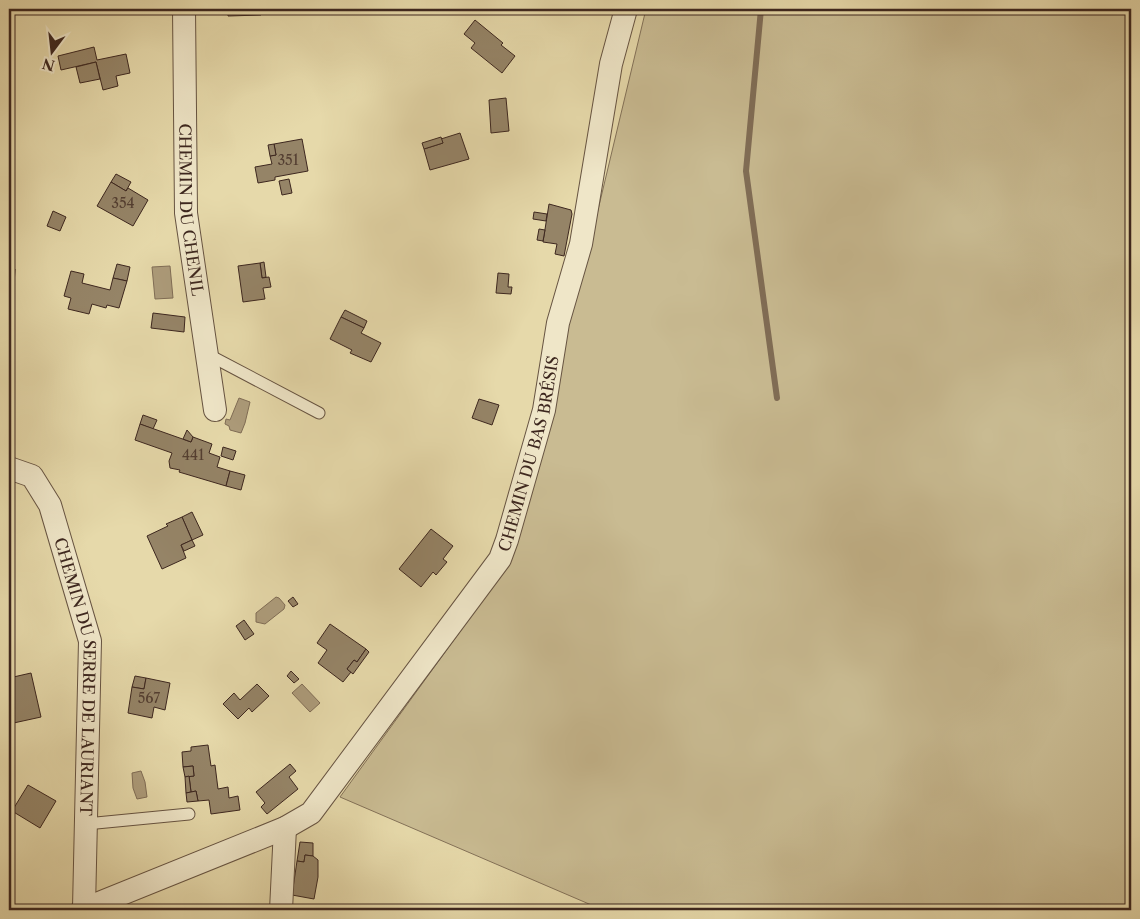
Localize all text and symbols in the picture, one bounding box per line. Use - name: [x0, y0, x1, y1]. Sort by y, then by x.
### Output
- north arrow: [28, 28, 78, 78]
- text: N: [40, 54, 57, 75]
- street label: CHEMIN DU CHENIL: [175, 123, 208, 298]
- house number: 351: [277, 151, 299, 169]
- house number: 354: [111, 194, 135, 212]
- street label: CHEMIN DU BAS BRÉSIS: [494, 354, 563, 554]
- house number: 441: [182, 446, 204, 464]
- street label: CHEMIN DU SERRE DE LAURIANT: [50, 535, 100, 816]
- house number: 567: [138, 689, 160, 707]

